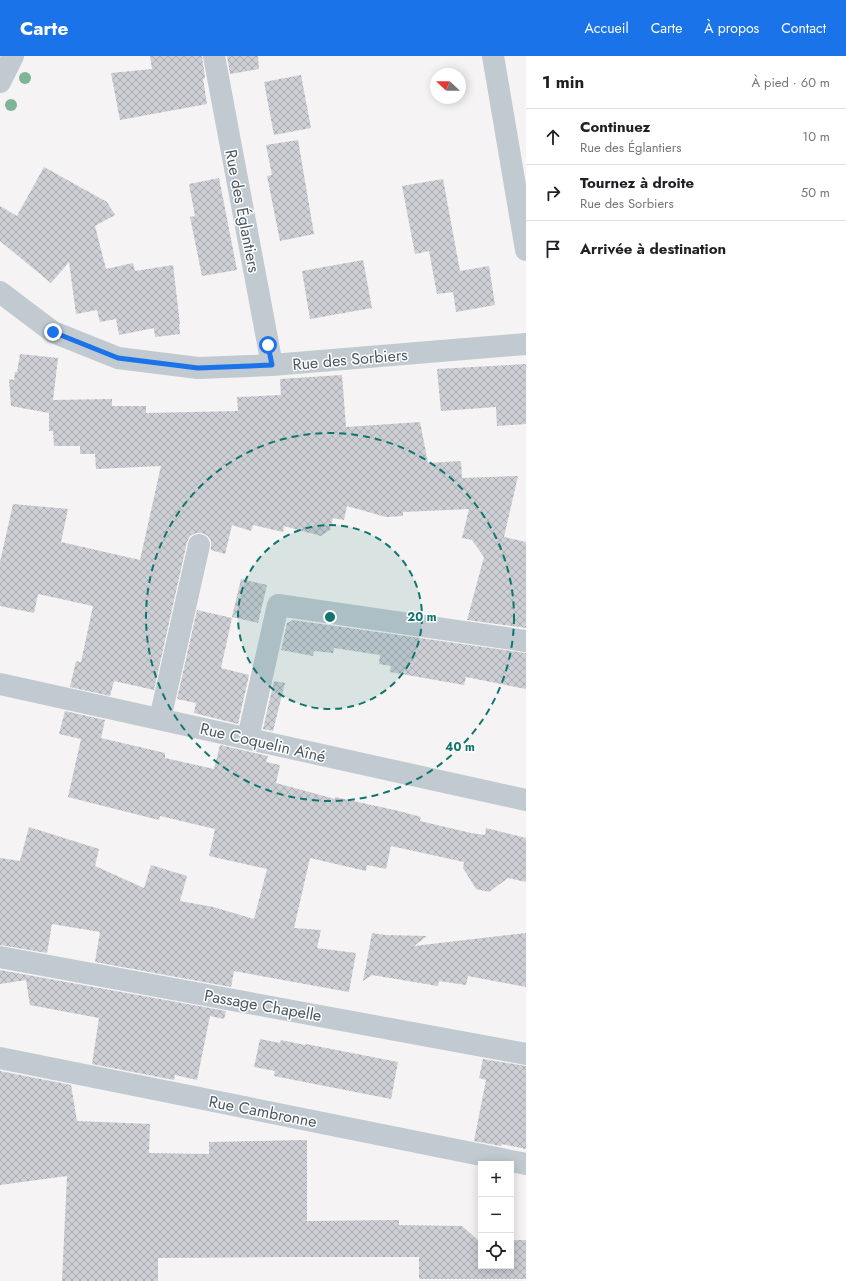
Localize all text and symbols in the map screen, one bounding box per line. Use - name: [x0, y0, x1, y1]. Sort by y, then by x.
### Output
- text: Carte: [20, 15, 68, 42]
- text: Accueil: [585, 18, 629, 38]
- text: Carte: [651, 18, 682, 38]
- text: À propos: [704, 18, 759, 38]
- text: Contact: [781, 18, 826, 38]
- north arrow: [430, 68, 466, 104]
- text: 1 min: [542, 70, 584, 94]
- text: À pied · 60 m: [752, 73, 830, 92]
- text: Continuez: [580, 116, 650, 138]
- icon: ahead: [542, 126, 564, 148]
- text: 10 m: [802, 127, 830, 146]
- text: Rue des Églantiers: [580, 138, 681, 157]
- street label: Rue des Églantiers: [219, 148, 266, 275]
- text: Tournez à droite: [580, 172, 694, 194]
- icon: right: [542, 182, 564, 204]
- text: 50 m: [801, 183, 830, 202]
- text: Rue des Sorbiers: [580, 194, 674, 213]
- icon: arrive: [542, 238, 564, 260]
- text: Arrivée à destination: [580, 238, 726, 260]
- route end: [44, 323, 62, 341]
- route start: [259, 336, 277, 354]
- street label: Rue des Sorbiers: [292, 343, 409, 376]
- text: 20 m: [407, 608, 437, 626]
- centre of rings: [323, 610, 337, 624]
- street label: Rue Coquelin Aîné: [198, 717, 328, 768]
- text: 40 m: [445, 738, 475, 756]
- street label: Passage Chapelle: [202, 984, 323, 1027]
- street label: Rue Cambronne: [207, 1090, 319, 1133]
- map controls: [478, 1161, 514, 1269]
- button: +: [478, 1161, 514, 1197]
- button: −: [478, 1197, 514, 1233]
- button: locate: [478, 1233, 514, 1269]

